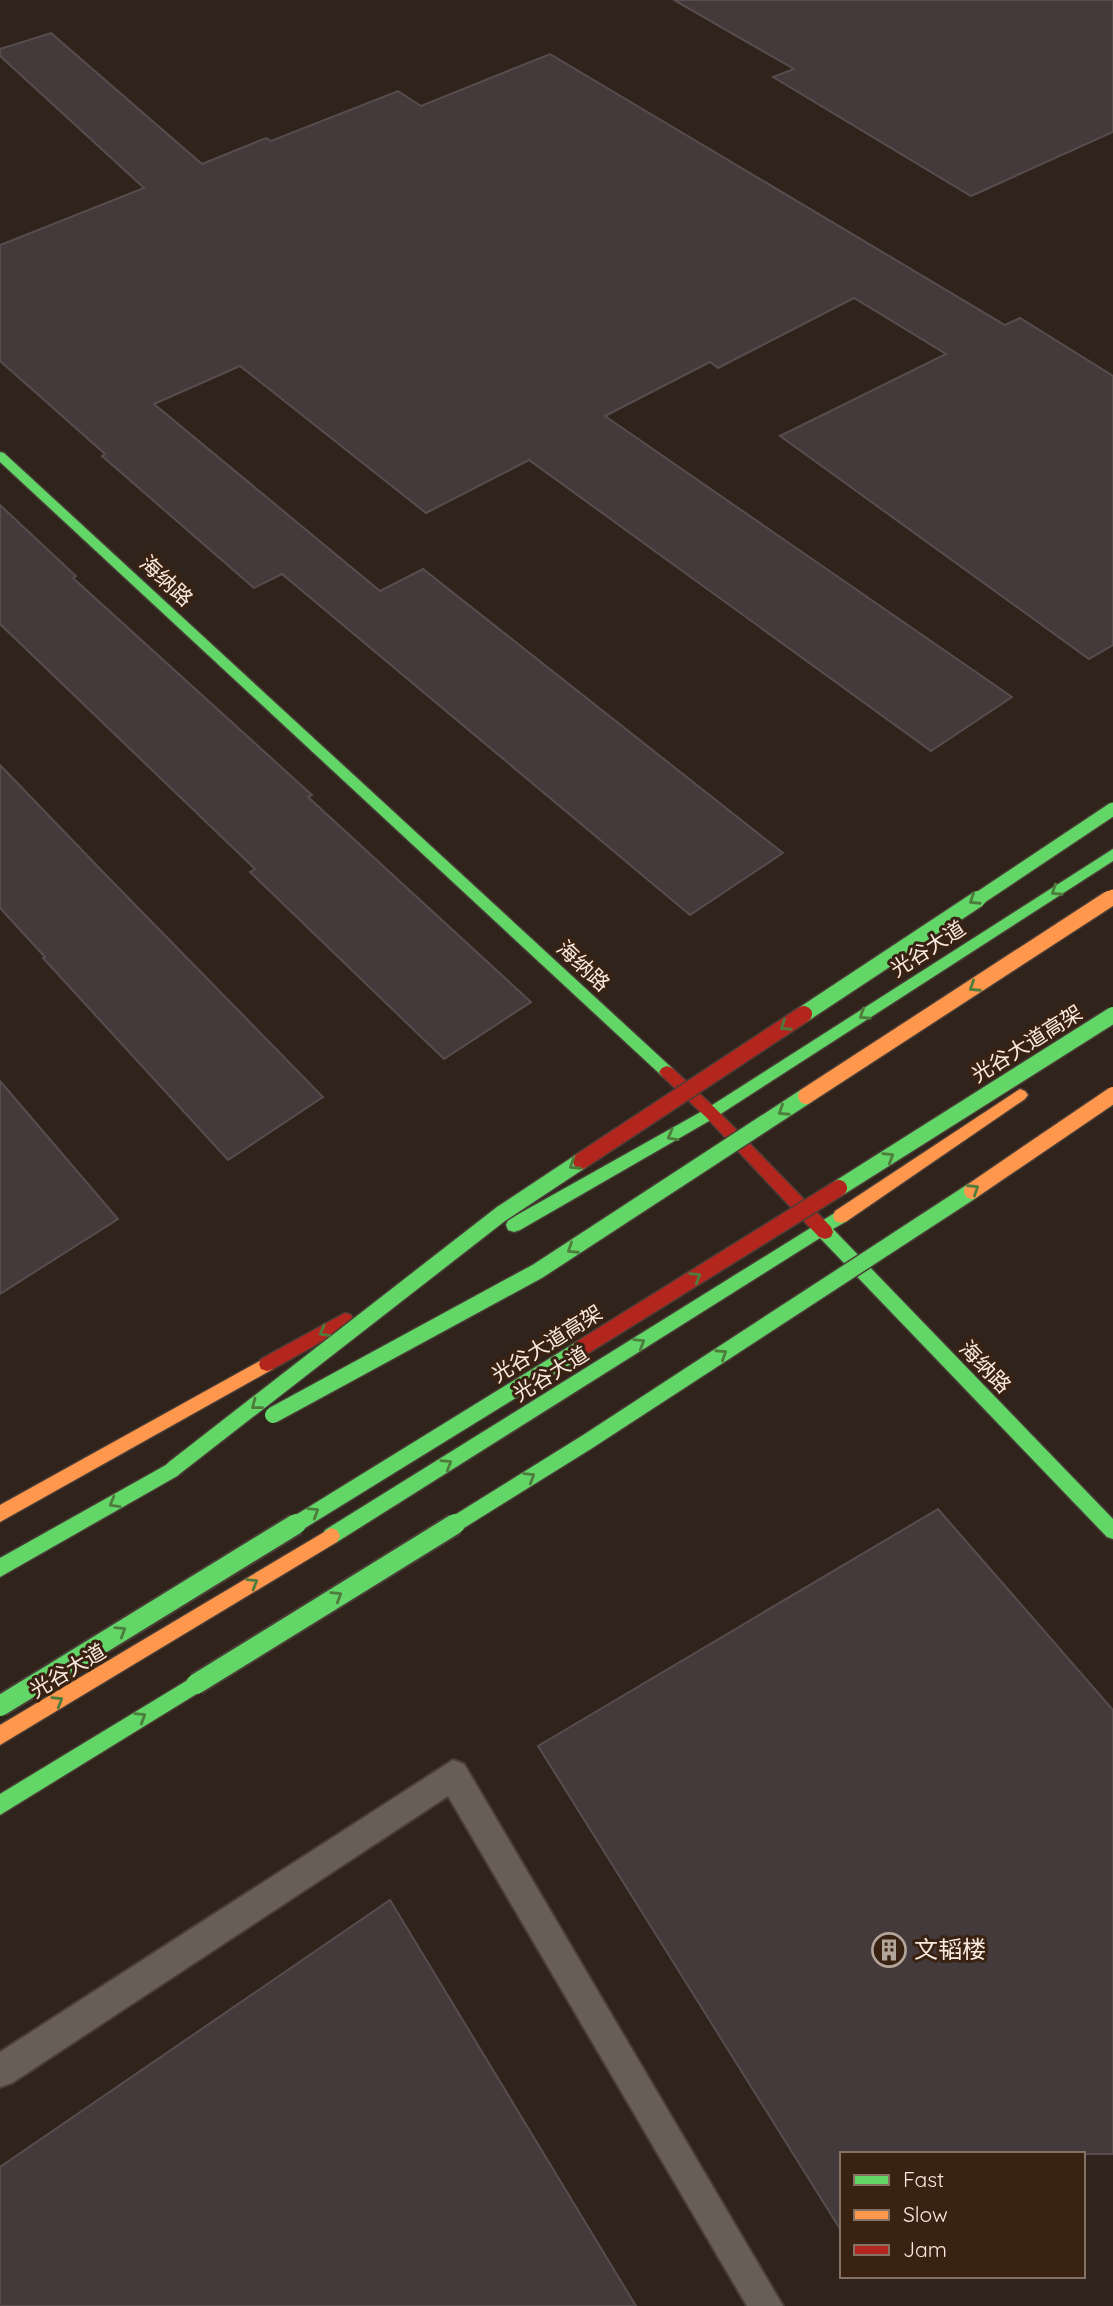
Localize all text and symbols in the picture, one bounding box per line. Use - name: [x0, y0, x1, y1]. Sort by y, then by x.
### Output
- street label: 海纳路: [135, 549, 199, 611]
- one-way arrow: [1050, 883, 1063, 896]
- one-way arrow: [969, 892, 982, 905]
- street label: 光谷大道: [885, 914, 970, 982]
- street label: 海纳路: [552, 934, 616, 996]
- one-way arrow: [968, 978, 981, 991]
- street label: 光谷大道高架: [966, 999, 1087, 1088]
- one-way arrow: [859, 1006, 872, 1019]
- one-way arrow: [779, 1018, 792, 1031]
- one-way arrow: [778, 1103, 791, 1115]
- one-way arrow: [666, 1128, 679, 1141]
- one-way arrow: [881, 1152, 894, 1165]
- one-way arrow: [569, 1157, 582, 1170]
- one-way arrow: [966, 1184, 979, 1197]
- one-way arrow: [567, 1240, 580, 1253]
- one-way arrow: [688, 1273, 701, 1286]
- street label: 光谷大道高架: [487, 1300, 607, 1388]
- one-way arrow: [319, 1324, 332, 1337]
- street label: 海纳路: [954, 1335, 1017, 1398]
- one-way arrow: [632, 1339, 645, 1352]
- street label: 光谷大道: [509, 1341, 593, 1407]
- one-way arrow: [714, 1349, 727, 1362]
- one-way arrow: [251, 1396, 263, 1409]
- one-way arrow: [439, 1460, 452, 1473]
- one-way arrow: [523, 1472, 536, 1485]
- one-way arrow: [108, 1495, 121, 1508]
- one-way arrow: [307, 1508, 320, 1521]
- one-way arrow: [246, 1579, 259, 1592]
- one-way arrow: [329, 1592, 342, 1605]
- one-way arrow: [113, 1627, 126, 1640]
- street label: 光谷大道: [25, 1637, 110, 1703]
- one-way arrow: [51, 1696, 64, 1709]
- one-way arrow: [134, 1713, 147, 1726]
- building icon: 文韬楼: [870, 1931, 908, 1969]
- place label: 文韬楼: [914, 1934, 986, 1964]
- legend: [840, 2152, 1085, 2278]
- text: Fast: [903, 2166, 944, 2192]
- text: Slow: [903, 2201, 948, 2227]
- text: Jam: [903, 2236, 947, 2262]

